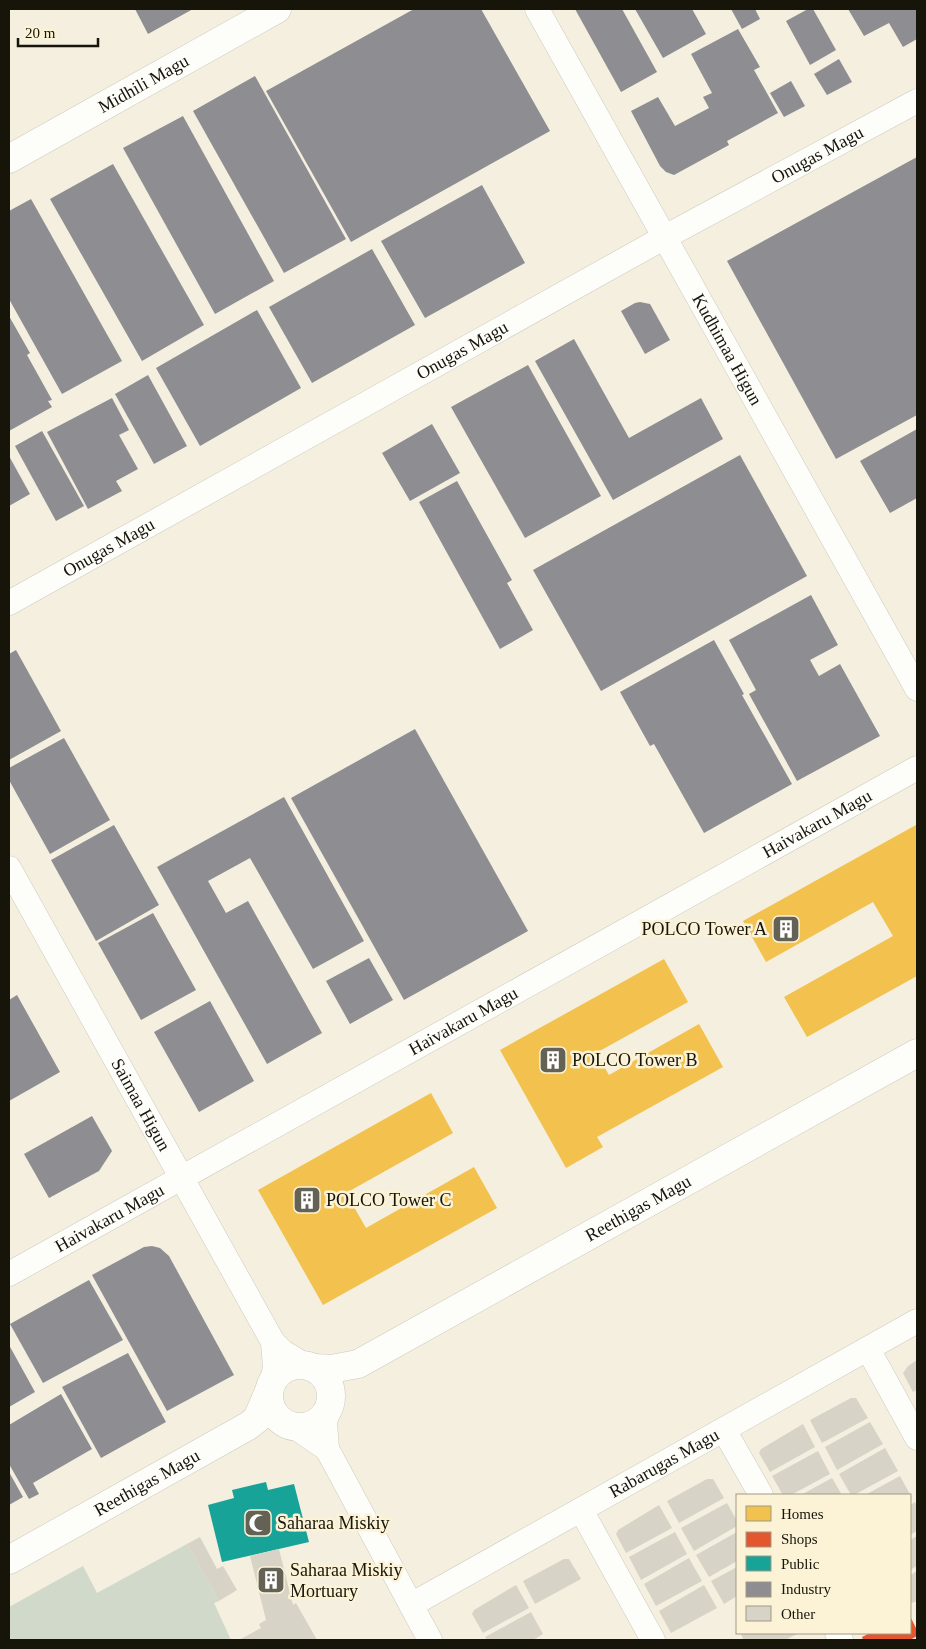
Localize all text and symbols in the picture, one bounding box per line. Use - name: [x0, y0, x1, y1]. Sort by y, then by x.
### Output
- scale bar: [18, 15, 98, 47]
- text: 20 m: [25, 25, 56, 41]
- street label: Midhili Magu: [95, 50, 192, 117]
- street label: Onugas Magu: [768, 122, 866, 188]
- street label: Kudhimaa Higun: [688, 290, 766, 409]
- street label: Onugas Magu: [413, 317, 511, 384]
- street label: Onugas Magu: [59, 514, 158, 581]
- street label: Haivakaru Magu: [759, 785, 875, 862]
- building icon: POLCO Tower A: [771, 914, 801, 944]
- place label: POLCO Tower A: [642, 919, 767, 939]
- street label: Haivakaru Magu: [405, 983, 521, 1059]
- building icon: POLCO Tower B: [538, 1045, 568, 1075]
- place label: POLCO Tower B: [572, 1050, 697, 1070]
- street label: Saimaa Higun: [107, 1055, 175, 1154]
- street label: Reethigas Magu: [582, 1171, 694, 1245]
- street label: Haivakaru Magu: [52, 1180, 167, 1256]
- building icon: POLCO Tower C: [292, 1185, 322, 1215]
- place label: POLCO Tower C: [326, 1190, 451, 1210]
- street label: Rabarugas Magu: [606, 1424, 722, 1502]
- street label: Reethigas Magu: [91, 1445, 203, 1520]
- legend: [736, 1494, 911, 1634]
- text: Homes: [781, 1506, 824, 1522]
- mosque icon: Saharaa Miskiy: [243, 1508, 273, 1538]
- place label: Saharaa Miskiy: [277, 1513, 389, 1533]
- text: Shops: [781, 1531, 818, 1547]
- text: Public: [781, 1556, 820, 1572]
- place label: Saharaa Miskiy Mortuary: [290, 1560, 402, 1601]
- building icon: Saharaa Miskiy Mortuary: [256, 1565, 286, 1595]
- text: Industry: [781, 1581, 831, 1597]
- text: Other: [781, 1606, 815, 1622]

